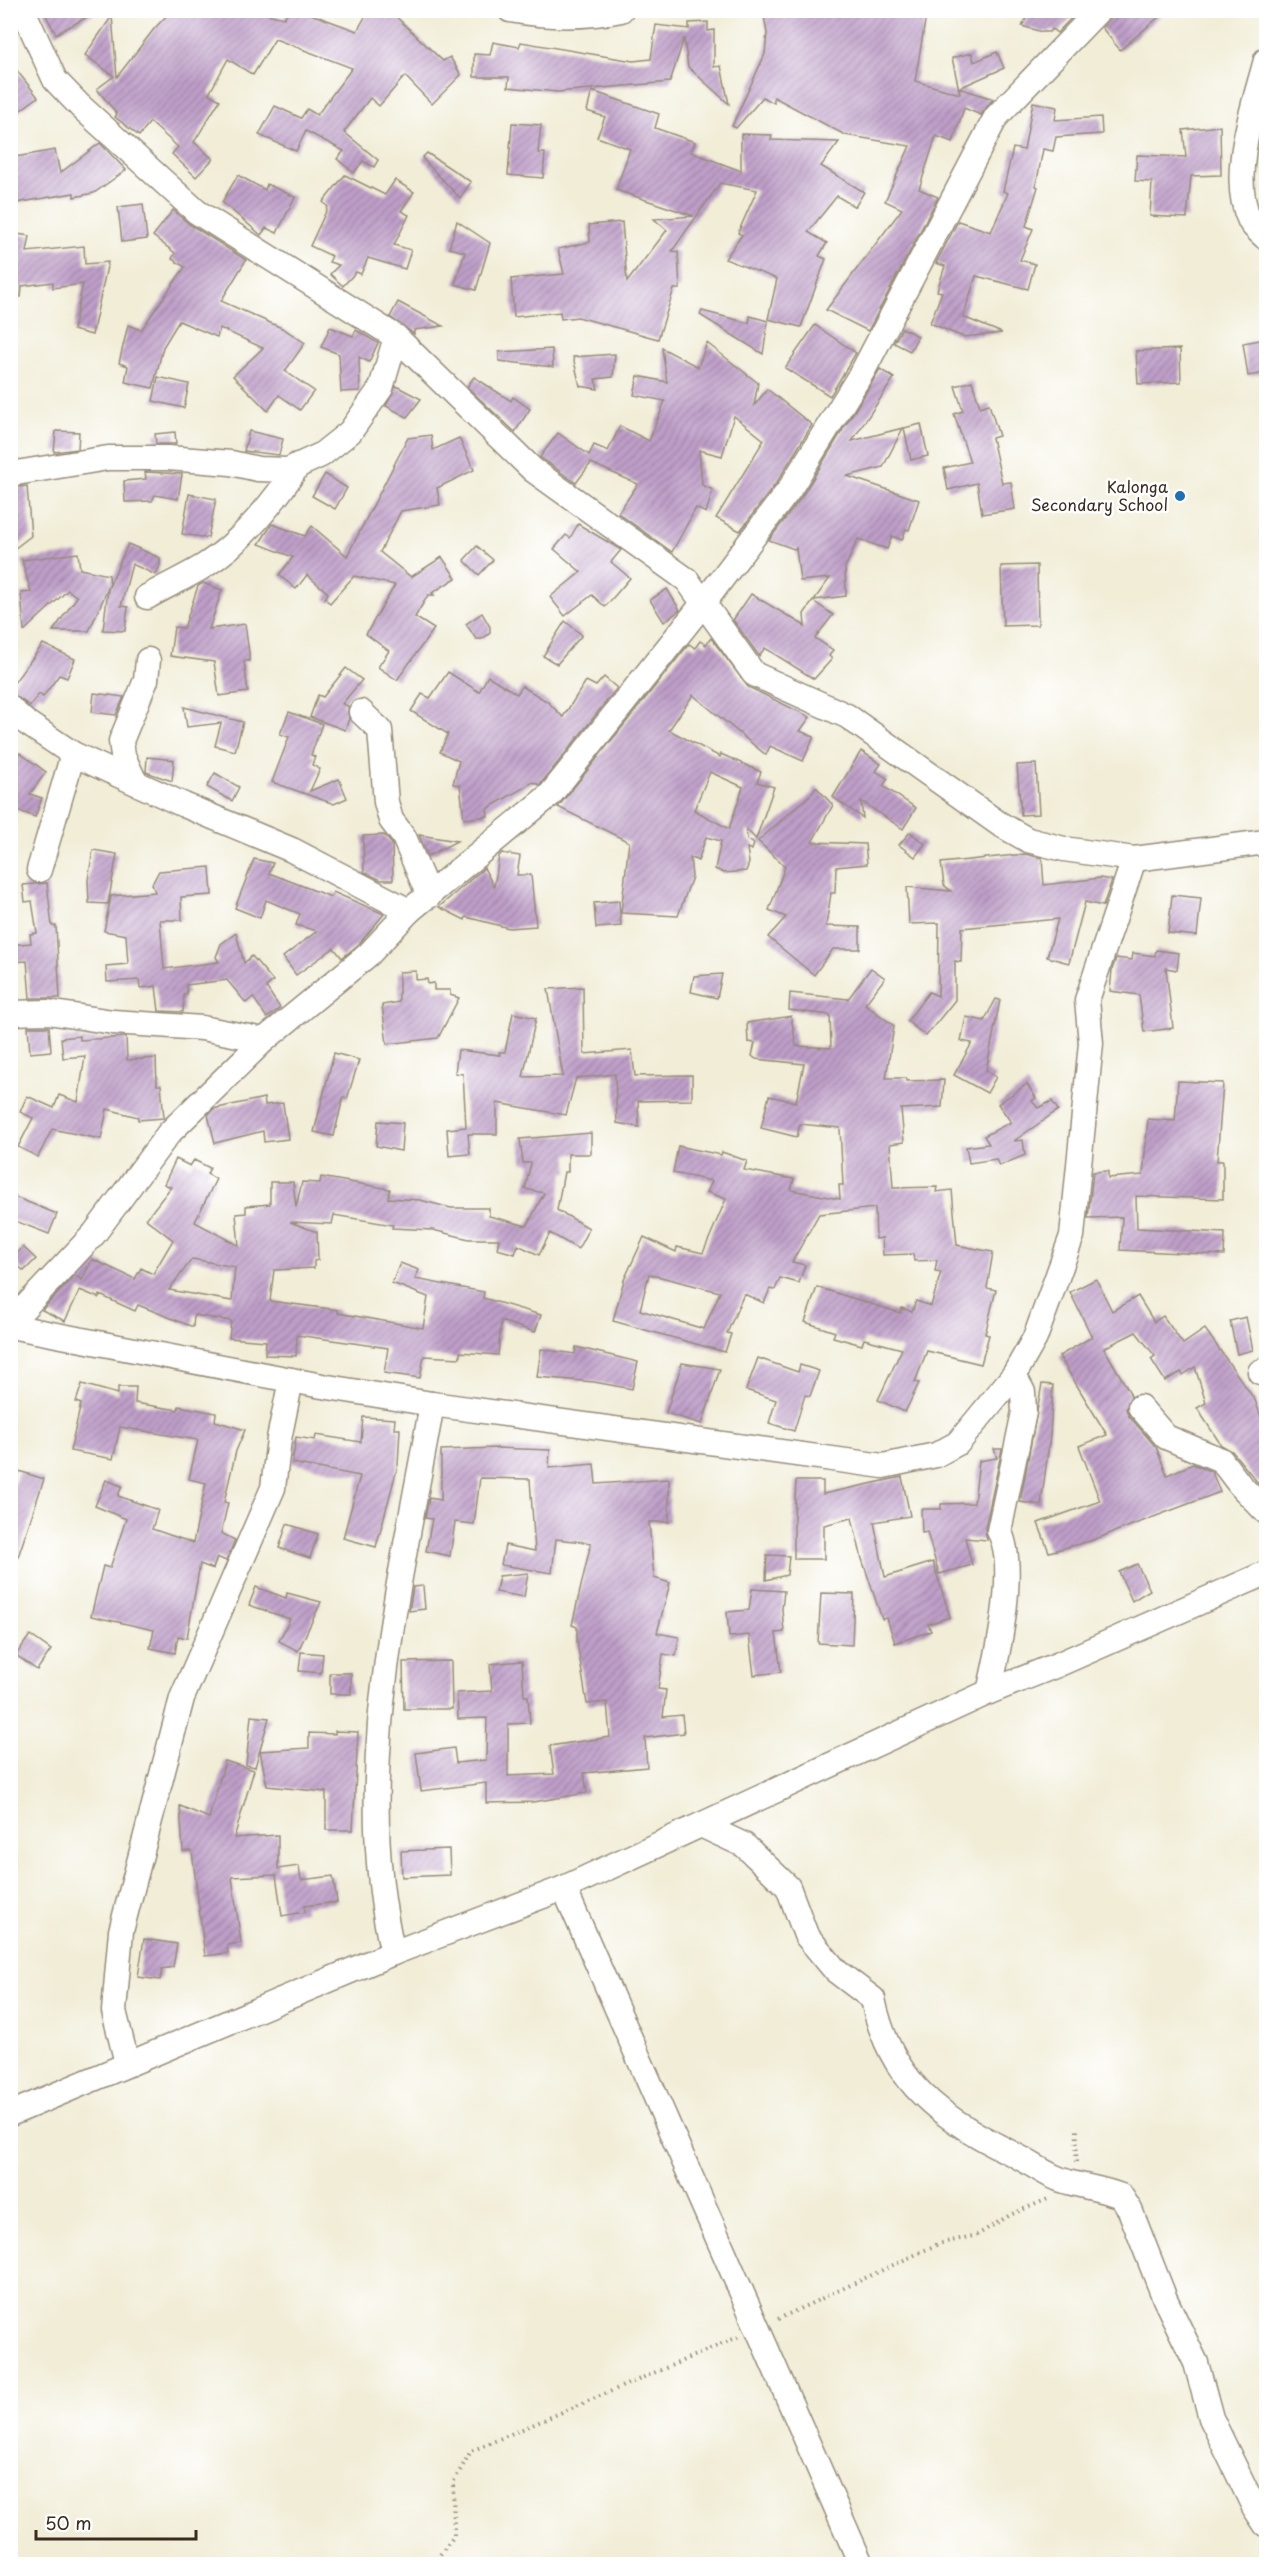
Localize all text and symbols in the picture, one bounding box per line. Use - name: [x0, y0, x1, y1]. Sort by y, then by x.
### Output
- place label: Kalonga Secondary School: [1031, 474, 1168, 516]
- marker: Kalonga Secondary School: [1173, 489, 1187, 503]
- scale bar: [36, 2503, 196, 2541]
- text: 50 m: [45, 2509, 92, 2536]

